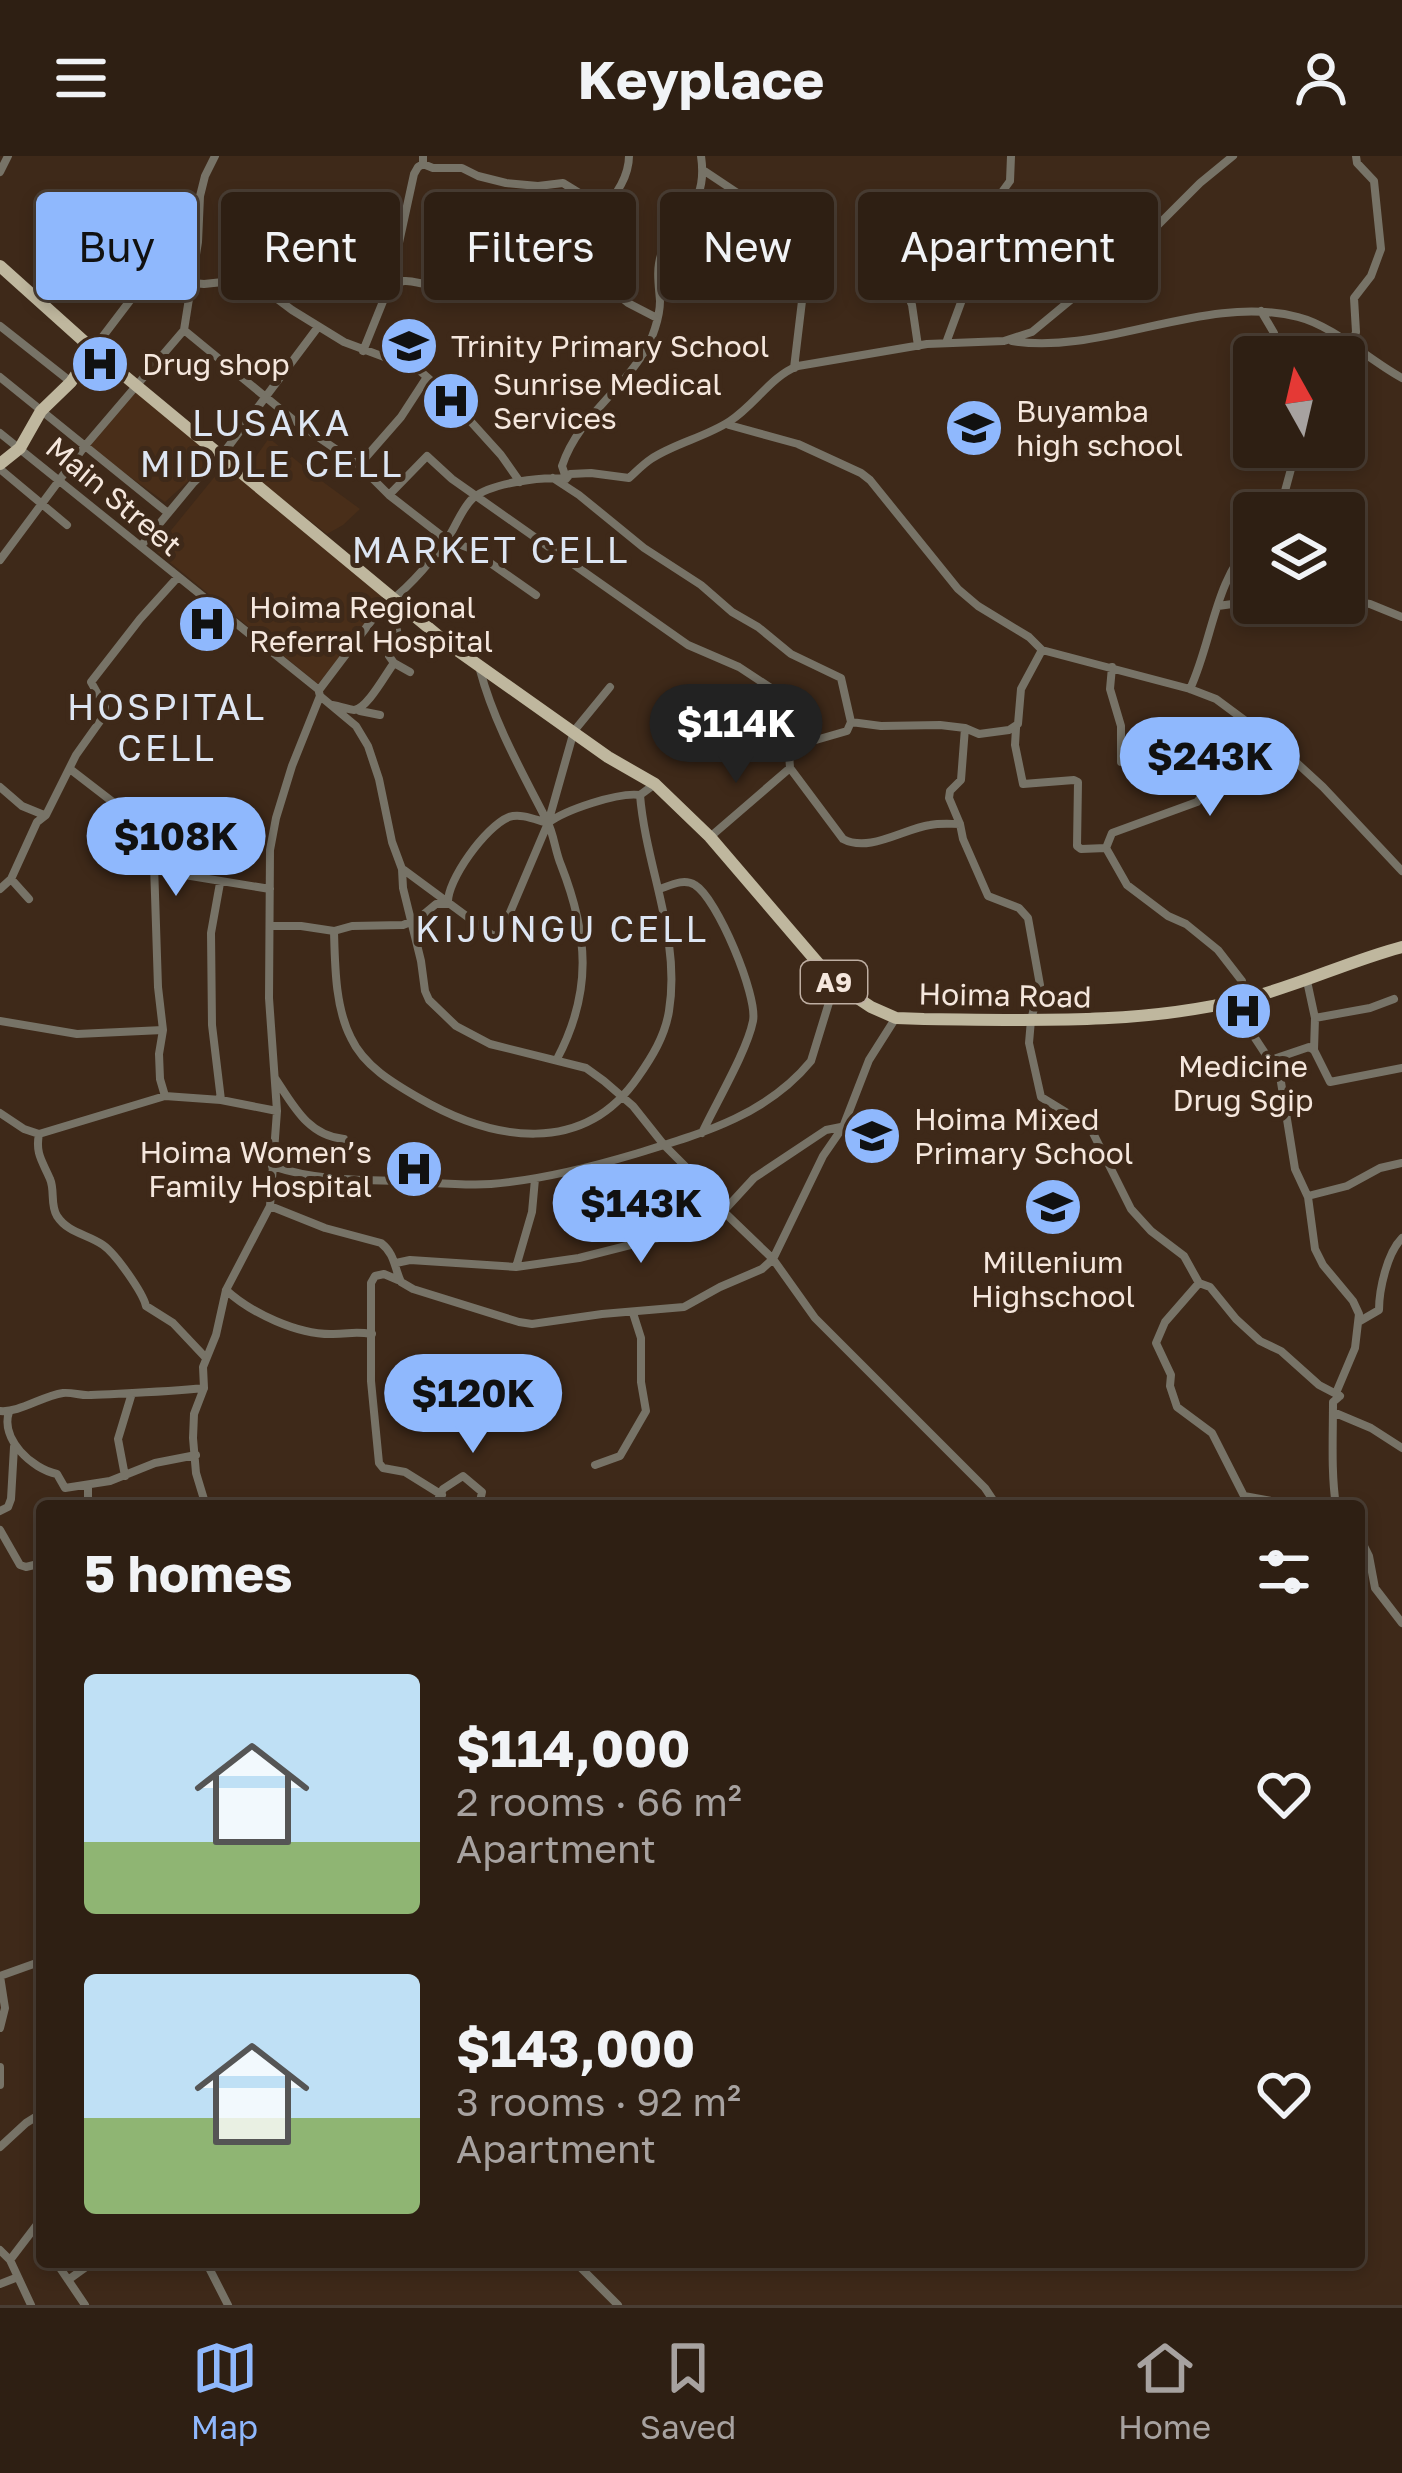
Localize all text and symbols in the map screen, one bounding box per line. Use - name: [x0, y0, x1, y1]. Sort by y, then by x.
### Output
- icon: menu: [48, 45, 114, 111]
- icon: person: [1288, 45, 1354, 111]
- text: Keyplace: [578, 46, 824, 111]
- chip: Buy: [36, 192, 197, 300]
- chip: Rent: [221, 192, 400, 300]
- chip: Filters: [424, 192, 636, 300]
- chip: New: [660, 192, 834, 300]
- chip: Apartment: [858, 192, 1158, 300]
- school or university icon: Trinity Primary School: [378, 315, 440, 377]
- place label: Trinity Primary School: [451, 328, 769, 364]
- hospital icon: Drug shop: [69, 333, 131, 395]
- north arrow: [1233, 336, 1365, 468]
- map controls: [1233, 336, 1365, 624]
- place label: Drug shop: [142, 346, 290, 382]
- place label: Sunrise Medical Services: [493, 366, 722, 436]
- hospital icon: Sunrise Medical Services: [420, 370, 482, 432]
- place label: Buyamba high school: [1016, 393, 1183, 463]
- school or university icon: Buyamba high school: [943, 397, 1005, 459]
- district label: LUSAKA MIDDLE CELL: [140, 401, 404, 485]
- street label: Main Street: [39, 429, 189, 563]
- button: layers: [1233, 492, 1365, 624]
- district label: MARKET CELL: [352, 528, 630, 571]
- place label: Hoima Regional Referral Hospital: [249, 589, 493, 659]
- hospital icon: Hoima Regional Referral Hospital: [176, 593, 238, 655]
- pin: $114K: [652, 684, 820, 786]
- district label: HOSPITAL CELL: [67, 685, 267, 769]
- text: $114K: [677, 699, 795, 746]
- pin: $243K: [1126, 717, 1294, 819]
- text: $243K: [1147, 732, 1273, 779]
- pin: $108K: [92, 797, 260, 899]
- text: $108K: [114, 812, 238, 859]
- district label: KIJUNGU CELL: [415, 907, 709, 950]
- road number: A9: [801, 961, 867, 1003]
- street label: Hoima Road: [918, 975, 1092, 1015]
- hospital icon: Medicine Drug Sgip: [1212, 980, 1274, 1042]
- place label: Medicine Drug Sgip: [1173, 1048, 1313, 1118]
- place label: Hoima Mixed Primary School: [914, 1101, 1133, 1171]
- school or university icon: Hoima Mixed Primary School: [841, 1105, 903, 1167]
- place label: Hoima Women’s Family Hospital: [140, 1134, 372, 1204]
- hospital icon: Hoima Women’s Family Hospital: [383, 1138, 445, 1200]
- pin: $143K: [557, 1164, 725, 1266]
- school or university icon: Millenium Highschool: [1022, 1176, 1084, 1238]
- text: $143K: [580, 1179, 702, 1226]
- place label: Millenium Highschool: [971, 1244, 1135, 1314]
- pin: $120K: [389, 1354, 557, 1456]
- text: $120K: [411, 1369, 535, 1416]
- icon: filters: [1251, 1539, 1317, 1605]
- text: 5 homes: [84, 1542, 293, 1603]
- text: $114,000: [456, 1717, 690, 1778]
- icon: home: [180, 1722, 324, 1866]
- icon: heart: [1251, 1761, 1317, 1827]
- text: 2 rooms · 66 m²: [456, 1778, 742, 1825]
- text: Apartment: [456, 1825, 656, 1872]
- text: $143,000: [456, 2017, 695, 2078]
- icon: home: [180, 2022, 324, 2166]
- icon: heart: [1251, 2061, 1317, 2127]
- text: 3 rooms · 92 m²: [456, 2078, 741, 2125]
- text: Apartment: [456, 2125, 656, 2172]
- tab: Map: [191, 2335, 258, 2446]
- tab: Saved: [640, 2335, 736, 2446]
- tab: Home: [1118, 2335, 1211, 2446]

